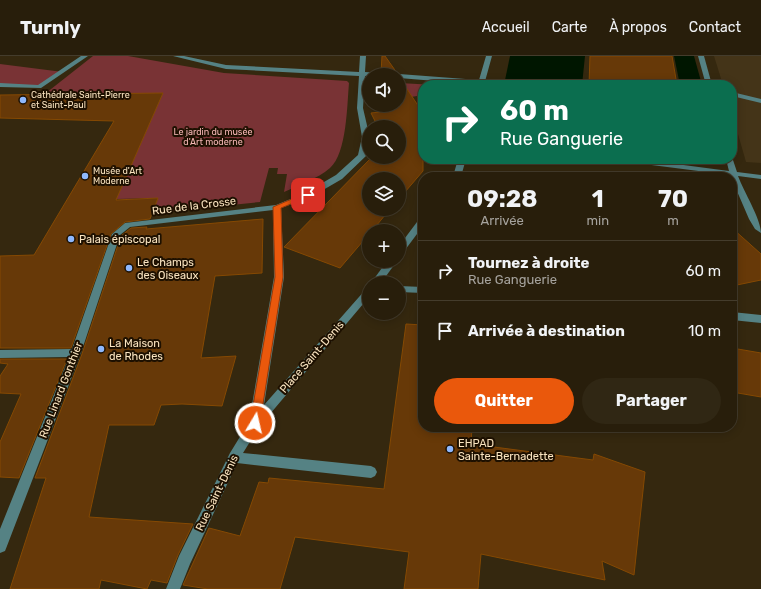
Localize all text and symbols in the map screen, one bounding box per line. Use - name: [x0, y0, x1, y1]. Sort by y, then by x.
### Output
- text: Turnly: [20, 16, 81, 39]
- text: Accueil: [482, 19, 530, 36]
- text: Carte: [552, 19, 587, 36]
- text: À propos: [609, 19, 667, 36]
- text: Contact: [689, 19, 741, 36]
- map controls: [362, 68, 406, 320]
- button: sound: [362, 68, 406, 112]
- place label: Cathédrale Saint-Pierre et Saint-Paul: [31, 90, 130, 110]
- text: 60 m: [500, 94, 569, 127]
- marker: Cathédrale Saint-Pierre et Saint-Paul: [18, 95, 28, 105]
- icon: right: [434, 96, 486, 148]
- button: search: [362, 120, 406, 164]
- park label: Le jardin du musée d'Art moderne: [173, 127, 253, 147]
- text: Rue Ganguerie: [500, 128, 623, 150]
- place label: Musée d'Art Moderne: [93, 166, 143, 186]
- marker: Musée d'Art Moderne: [80, 171, 90, 181]
- button: layers: [362, 172, 406, 216]
- pin: [291, 178, 325, 212]
- icon: arrive: [297, 184, 319, 206]
- text: 09:28: [467, 185, 538, 213]
- text: 1: [592, 185, 604, 213]
- text: 70: [658, 185, 688, 213]
- street label: Rue de la Crosse: [151, 194, 237, 218]
- text: Arrivée: [481, 213, 524, 228]
- text: min: [586, 213, 609, 228]
- text: m: [667, 213, 679, 228]
- button: +: [362, 224, 406, 268]
- place label: Palais épiscopal: [79, 233, 160, 246]
- marker: Palais épiscopal: [66, 234, 76, 244]
- text: Tournez à droite: [468, 254, 589, 272]
- place label: Le Champs des Oiseaux: [137, 256, 199, 282]
- icon: right: [434, 260, 456, 282]
- text: 60 m: [685, 262, 721, 280]
- marker: Le Champs des Oiseaux: [124, 263, 134, 273]
- text: Rue Ganguerie: [468, 272, 557, 287]
- button: −: [362, 276, 406, 320]
- street label: Place Saint-Denis: [277, 318, 347, 396]
- icon: arrive: [434, 320, 456, 342]
- text: Arrivée à destination: [468, 322, 625, 340]
- text: 10 m: [688, 322, 721, 340]
- place label: La Maison de Rhodes: [109, 337, 163, 363]
- street label: Rue Linard Gonthier: [37, 339, 86, 440]
- marker: La Maison de Rhodes: [96, 344, 106, 354]
- button: Quitter: [434, 378, 574, 424]
- button: Partager: [582, 378, 721, 424]
- position arrow: [234, 402, 276, 444]
- place label: EHPAD Sainte-Bernadette: [458, 437, 554, 463]
- marker: EHPAD Sainte-Bernadette: [445, 444, 455, 454]
- street label: Rue Saint-Denis: [193, 453, 241, 533]

